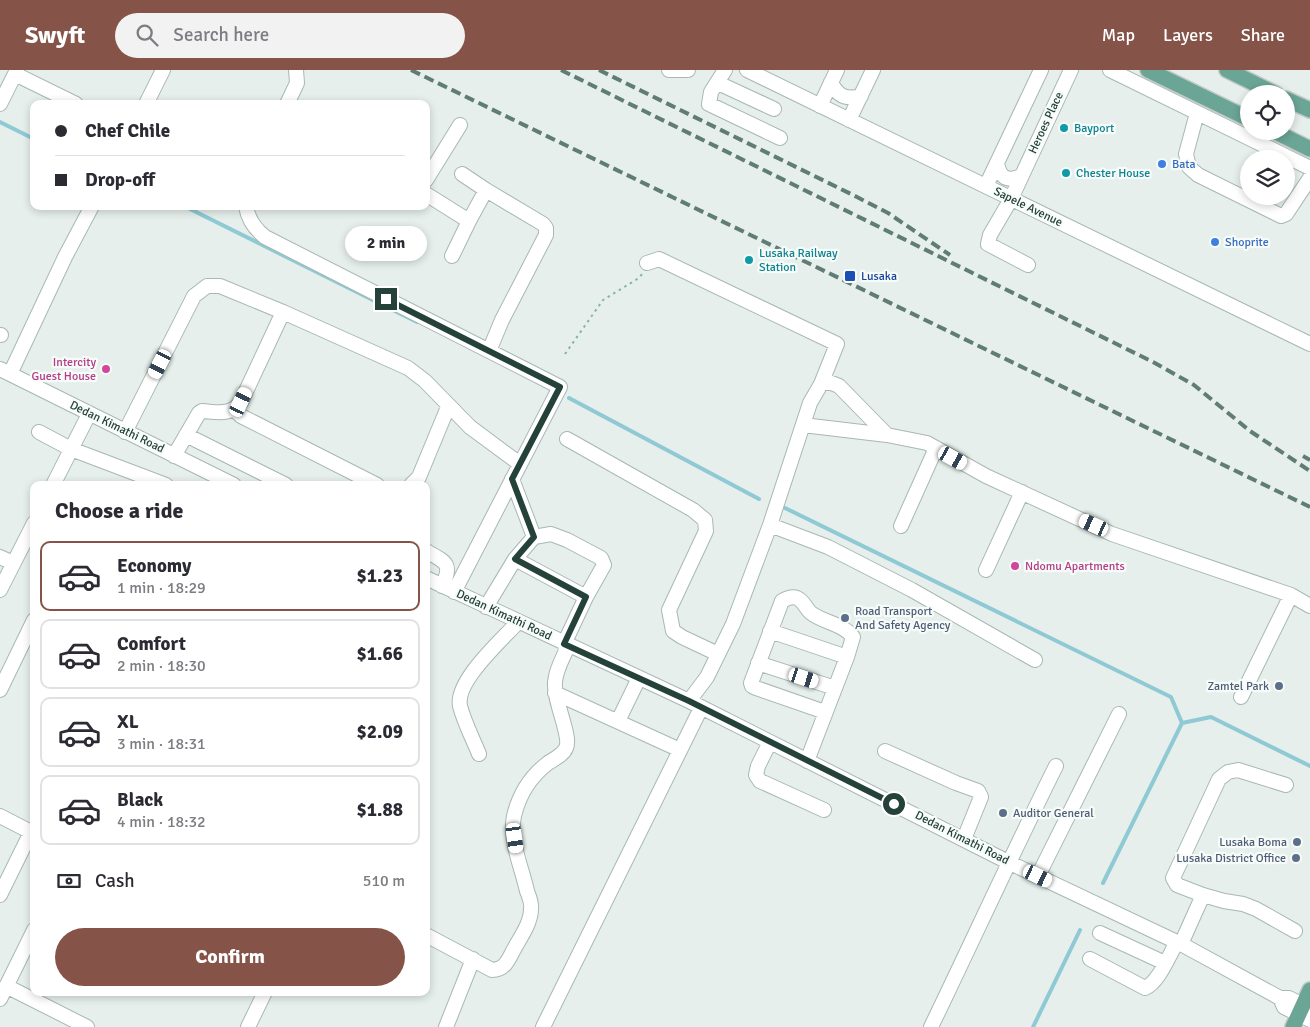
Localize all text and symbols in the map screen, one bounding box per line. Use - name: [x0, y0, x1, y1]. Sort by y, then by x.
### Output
- search box: [115, 13, 465, 58]
- text: Swyft: [25, 20, 85, 50]
- icon: search: [133, 21, 161, 49]
- text: Search here: [173, 23, 269, 47]
- text: Map: [1102, 24, 1135, 46]
- text: Layers: [1163, 24, 1213, 46]
- text: Share: [1241, 24, 1285, 46]
- map controls: [1240, 85, 1295, 205]
- button: locate: [1240, 85, 1295, 140]
- street label: Heroes Place: [1025, 90, 1067, 156]
- text: Chef Chile: [85, 119, 170, 143]
- place label: Bayport: [1074, 121, 1114, 136]
- marker: Bayport: [1058, 122, 1070, 134]
- button: layers: [1240, 150, 1295, 205]
- place label: Bata: [1172, 157, 1196, 172]
- marker: Bata: [1156, 158, 1168, 170]
- place label: Chester House: [1076, 166, 1150, 181]
- marker: Chester House: [1060, 167, 1072, 179]
- text: Drop-off: [85, 168, 155, 192]
- street label: Sapele Avenue: [991, 184, 1065, 230]
- callout: 2 min: [345, 226, 427, 262]
- text: 2 min: [367, 233, 405, 253]
- place label: Shoprite: [1225, 235, 1269, 250]
- marker: Shoprite: [1209, 236, 1221, 248]
- place label: Lusaka Railway Station: [759, 246, 838, 275]
- marker: Lusaka Railway Station: [743, 254, 755, 266]
- marker: Lusaka: [843, 269, 857, 283]
- place label: Lusaka: [861, 269, 897, 284]
- route end: [375, 288, 397, 310]
- car: [146, 347, 173, 381]
- place label: Intercity Guest House: [31, 355, 96, 384]
- marker: Intercity Guest House: [100, 363, 112, 375]
- car: [227, 385, 254, 419]
- street label: Dedan Kimathi Road: [67, 398, 167, 456]
- car: [936, 444, 969, 472]
- text: Choose a ride: [55, 497, 183, 524]
- car: [1077, 512, 1110, 538]
- icon: car: [57, 554, 102, 599]
- text: Economy: [117, 554, 191, 578]
- place label: Ndomu Apartments: [1025, 559, 1125, 574]
- marker: Ndomu Apartments: [1009, 560, 1021, 572]
- text: $1.23: [357, 564, 403, 588]
- text: 1 min · 18:29: [117, 578, 206, 598]
- street label: Dedan Kimathi Road: [454, 586, 554, 644]
- place label: Road Transport And Safety Agency: [855, 604, 951, 633]
- marker: Road Transport And Safety Agency: [839, 612, 851, 624]
- icon: car: [57, 632, 102, 677]
- text: Comfort: [117, 632, 186, 656]
- text: $1.66: [357, 642, 403, 666]
- text: 2 min · 18:30: [117, 656, 206, 676]
- car: [787, 666, 820, 690]
- place label: Zamtel Park: [1207, 679, 1269, 694]
- marker: Zamtel Park: [1273, 680, 1285, 692]
- icon: car: [57, 710, 102, 755]
- text: XL: [117, 710, 139, 734]
- text: $2.09: [357, 720, 403, 744]
- text: 3 min · 18:31: [117, 734, 206, 754]
- icon: car: [57, 788, 102, 833]
- text: Black: [117, 788, 163, 812]
- route start: [883, 793, 905, 815]
- text: $1.88: [357, 798, 403, 822]
- place label: Auditor General: [1013, 806, 1094, 821]
- marker: Auditor General: [997, 807, 1009, 819]
- street label: Dedan Kimathi Road: [912, 808, 1012, 868]
- text: 4 min · 18:32: [117, 812, 206, 832]
- car: [505, 822, 524, 854]
- place label: Lusaka Boma: [1219, 835, 1287, 850]
- marker: Lusaka Boma: [1291, 836, 1303, 848]
- place label: Lusaka District Office: [1176, 851, 1286, 866]
- marker: Lusaka District Office: [1290, 852, 1302, 864]
- car: [1021, 863, 1054, 889]
- icon: cash: [55, 867, 83, 895]
- text: Cash: [95, 869, 135, 893]
- text: 510 m: [363, 871, 405, 891]
- button: Confirm: [55, 928, 405, 986]

